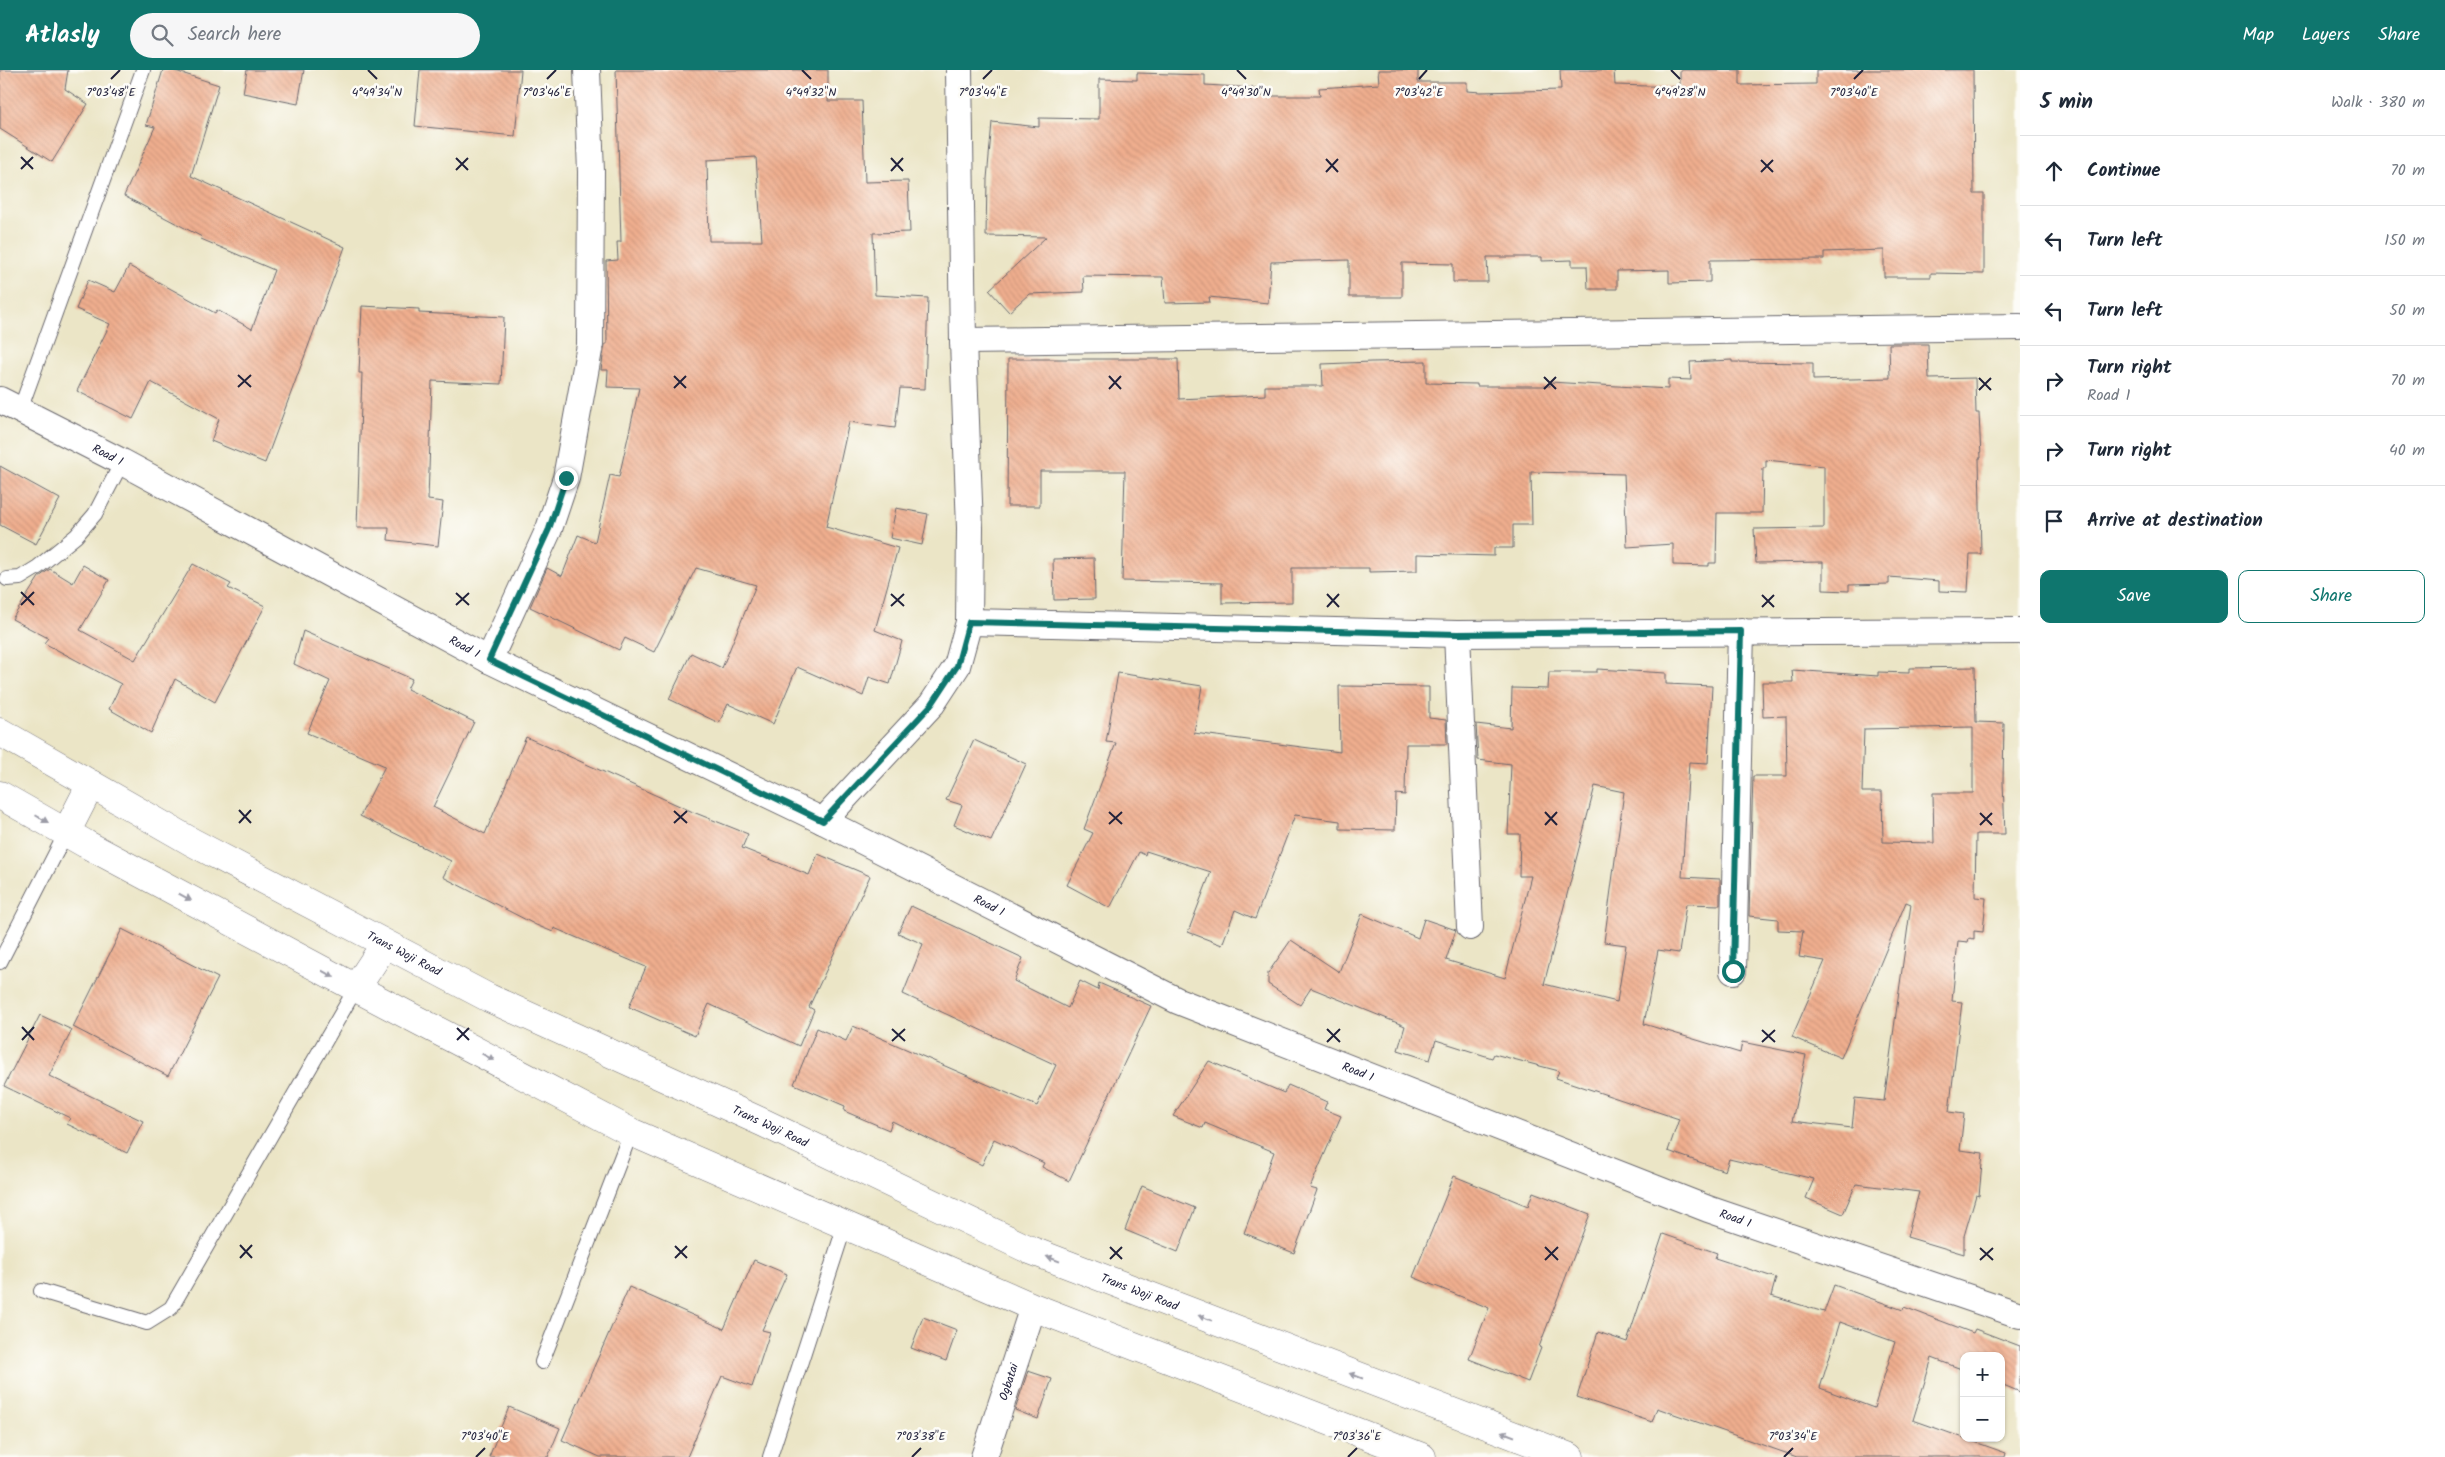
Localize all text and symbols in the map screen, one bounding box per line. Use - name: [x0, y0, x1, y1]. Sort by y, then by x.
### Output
- search box: [130, 13, 480, 58]
- text: Atlasly: [25, 16, 100, 55]
- text: Search here: [188, 20, 281, 50]
- icon: search: [148, 21, 176, 49]
- text: Map: [2243, 21, 2274, 50]
- text: Layers: [2302, 21, 2350, 50]
- text: Share: [2378, 21, 2420, 50]
- text: 7°03'48"E: [86, 83, 136, 102]
- text: 4°49'34"N: [352, 83, 402, 102]
- text: 7°03'46"E: [523, 83, 572, 102]
- text: 4°49'32"N: [786, 83, 836, 102]
- text: 7°03'44"E: [959, 83, 1008, 102]
- text: 4°49'30"N: [1221, 83, 1271, 102]
- text: 7°03'42"E: [1395, 83, 1444, 102]
- text: 4°49'28"N: [1654, 83, 1706, 102]
- text: 7°03'40"E: [1830, 83, 1879, 102]
- text: 5 min: [2040, 86, 2093, 119]
- text: Walk · 380 m: [2331, 90, 2425, 115]
- text: Continue: [2087, 156, 2160, 186]
- icon: ahead: [2040, 157, 2068, 185]
- text: 70 m: [2390, 158, 2425, 183]
- text: Turn left: [2087, 226, 2162, 256]
- icon: left: [2040, 227, 2068, 255]
- text: 150 m: [2384, 228, 2425, 253]
- text: Turn left: [2087, 296, 2162, 326]
- icon: left: [2040, 297, 2068, 325]
- text: 50 m: [2389, 298, 2425, 323]
- text: Turn right: [2087, 353, 2172, 383]
- icon: right: [2040, 367, 2068, 395]
- text: 70 m: [2390, 368, 2425, 393]
- text: Road 1: [2087, 383, 2131, 408]
- text: Turn right: [2087, 436, 2172, 466]
- icon: right: [2040, 437, 2068, 465]
- text: 40 m: [2389, 438, 2425, 463]
- street label: Road 1: [89, 439, 127, 471]
- route end: [555, 467, 578, 490]
- text: Arrive at destination: [2087, 506, 2263, 536]
- icon: arrive: [2040, 507, 2068, 535]
- button: Save: [2040, 570, 2228, 623]
- button: Share: [2238, 570, 2425, 623]
- street label: Road 1: [445, 631, 483, 663]
- one-way arrow: [35, 815, 50, 823]
- street label: Road 1: [970, 890, 1008, 922]
- one-way arrow: [178, 893, 192, 901]
- street label: Trans Woji Road: [363, 926, 446, 982]
- route start: [1722, 960, 1745, 983]
- one-way arrow: [321, 970, 335, 978]
- one-way arrow: [480, 1053, 495, 1061]
- street label: Road 1: [1339, 1057, 1377, 1087]
- street label: Trans Woji Road: [729, 1101, 812, 1153]
- street label: Road 1: [1717, 1205, 1754, 1233]
- one-way arrow: [1045, 1255, 1060, 1263]
- street label: Trans Woji Road: [1098, 1269, 1182, 1316]
- one-way arrow: [1197, 1314, 1212, 1322]
- map controls: [1960, 1352, 2005, 1442]
- button: +: [1960, 1352, 2005, 1397]
- street label: Ogbatai: [994, 1360, 1024, 1403]
- one-way arrow: [1349, 1372, 1363, 1380]
- button: −: [1960, 1397, 2005, 1442]
- text: 7°03'40"E: [461, 1427, 510, 1446]
- text: 7°03'38"E: [896, 1427, 947, 1446]
- text: 7°03'36"E: [1333, 1427, 1382, 1446]
- text: 7°03'34"E: [1769, 1427, 1818, 1446]
- one-way arrow: [1500, 1430, 1515, 1438]

